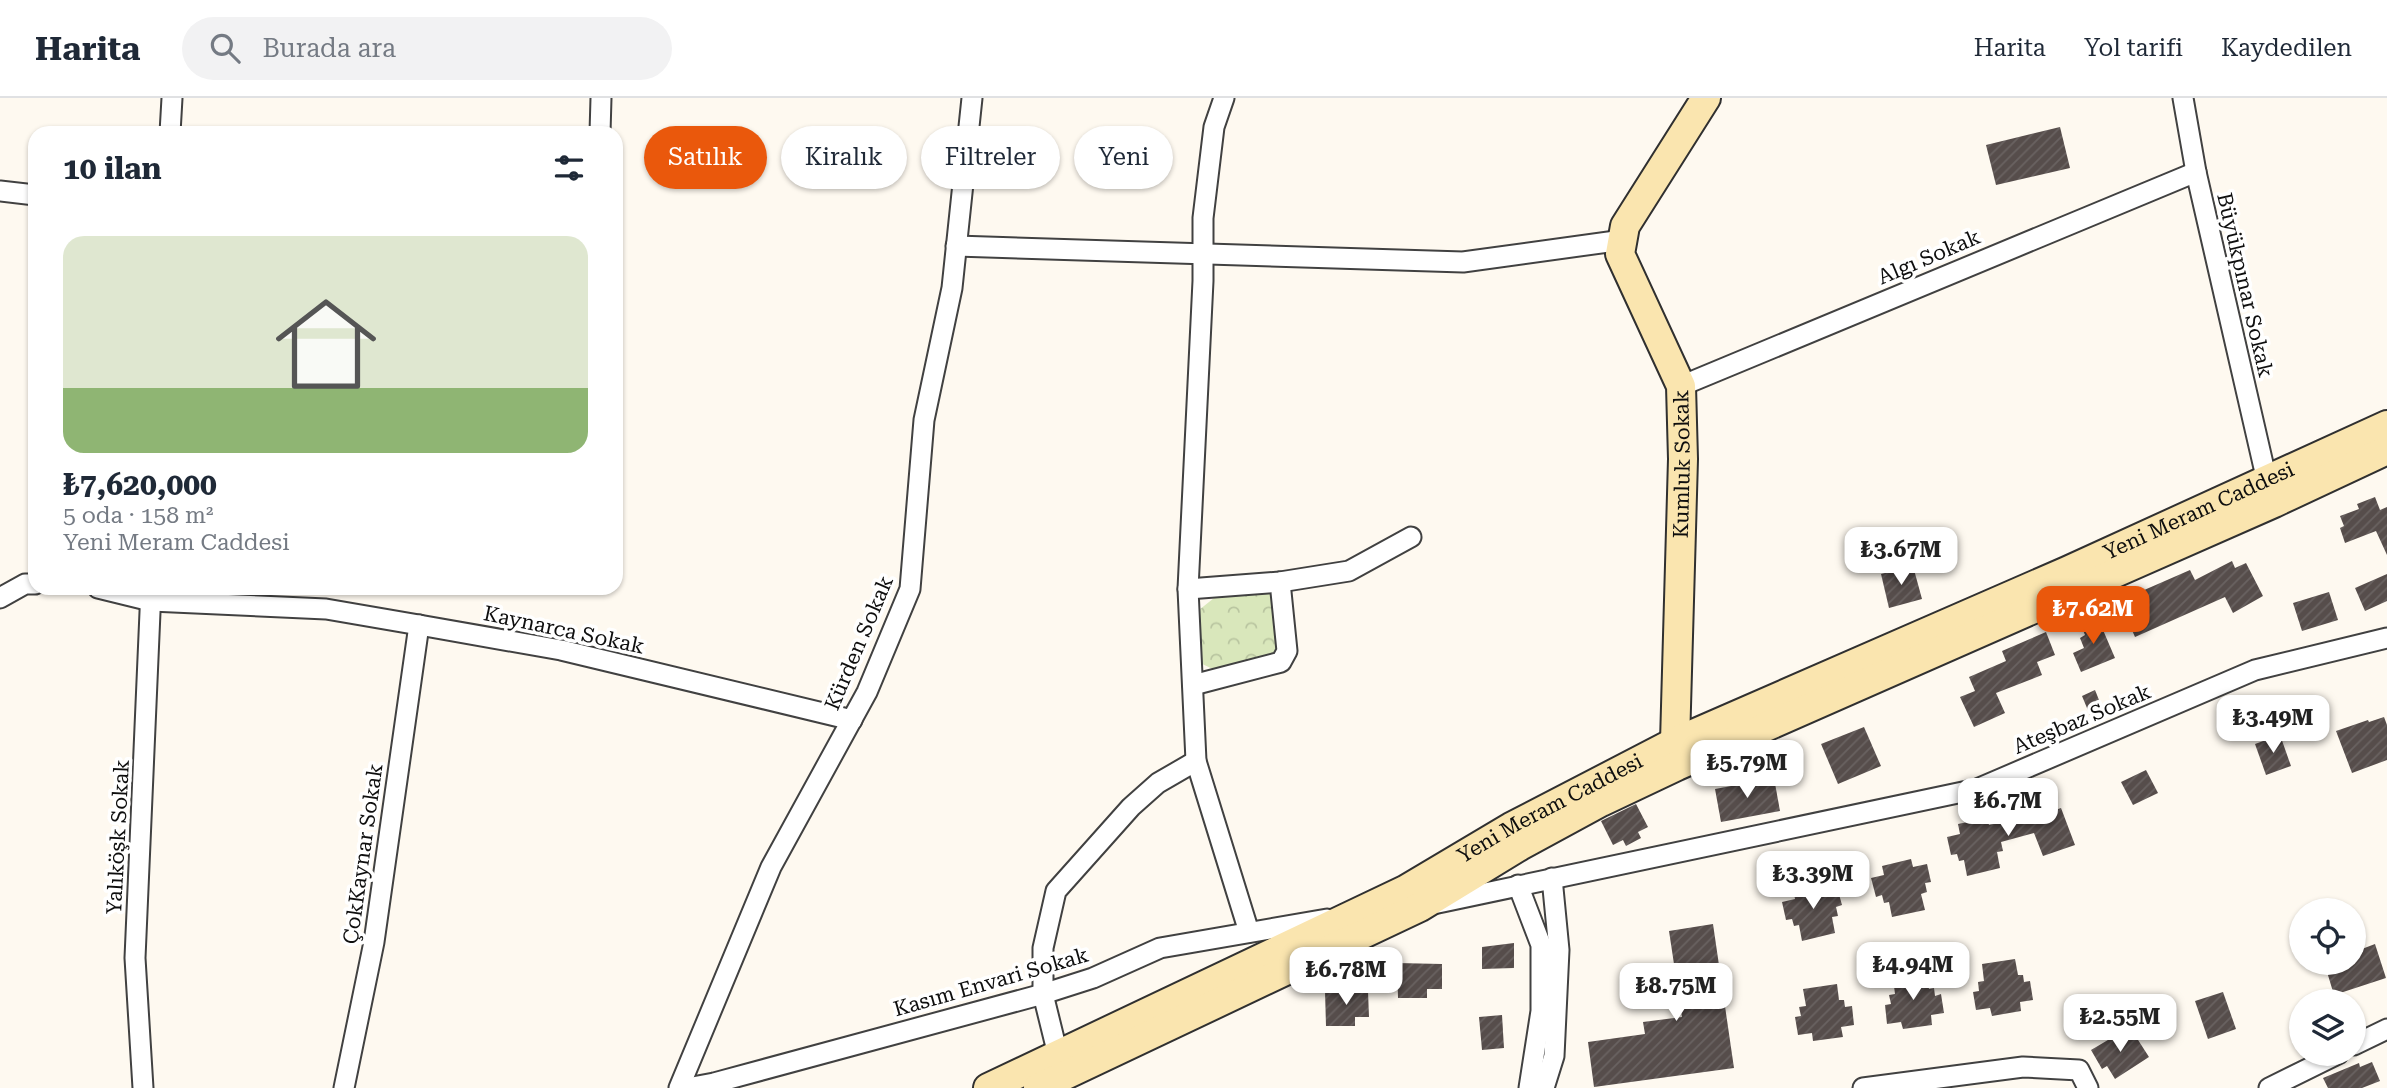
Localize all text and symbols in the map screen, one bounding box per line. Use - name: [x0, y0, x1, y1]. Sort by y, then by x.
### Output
- search box: [182, 17, 672, 80]
- text: Harita: [35, 29, 140, 68]
- icon: search: [206, 29, 244, 67]
- text: Burada ara: [262, 33, 396, 63]
- text: Harita: [1974, 34, 2046, 62]
- text: Yol tarifi: [2084, 34, 2183, 62]
- text: Kaydedilen: [2221, 34, 2352, 62]
- chip: Satılık: [644, 126, 767, 189]
- chip: Kiralık: [781, 126, 907, 189]
- chip: Filtreler: [921, 126, 1060, 189]
- chip: Yeni: [1074, 126, 1173, 189]
- icon: filters: [550, 149, 588, 187]
- text: 10 ilan: [63, 151, 162, 186]
- street label: Büyükpınar Sokak: [2212, 190, 2278, 380]
- street label: Algı Sokak: [1874, 225, 1984, 289]
- icon: home: [263, 281, 389, 407]
- street label: Kumluk Sokak: [1669, 390, 1695, 539]
- street label: Yeni Meram Caddesi: [2100, 457, 2298, 565]
- text: ₺7,620,000: [63, 467, 217, 502]
- text: 5 oda · 158 m²: [63, 502, 213, 529]
- pin: ₺3.67M: [1844, 528, 1958, 587]
- text: Yeni Meram Caddesi: [63, 529, 290, 556]
- text: ₺3.67M: [1861, 536, 1941, 563]
- street label: Kürden Sokak: [820, 572, 898, 714]
- pin: ₺7.62M: [2036, 587, 2150, 646]
- text: ₺7.62M: [2053, 595, 2133, 622]
- street label: Kaynarca Sokak: [481, 601, 647, 659]
- street label: Ateşbaz Sokak: [2010, 679, 2154, 759]
- pin: ₺3.49M: [2216, 696, 2330, 755]
- text: ₺3.49M: [2233, 704, 2313, 731]
- pin: ₺5.79M: [1690, 740, 1804, 800]
- street label: Yeni Meram Caddesi: [1453, 749, 1647, 868]
- text: ₺5.79M: [1707, 749, 1787, 776]
- street label: Yalıköşk Sokak: [102, 759, 134, 915]
- street label: ÇokKaynar Sokak: [338, 762, 388, 946]
- pin: ₺6.7M: [1959, 778, 2057, 838]
- text: ₺6.7M: [1974, 787, 2042, 814]
- pin: ₺3.39M: [1756, 852, 1870, 911]
- text: ₺3.39M: [1773, 860, 1853, 887]
- map controls: [2289, 898, 2366, 1066]
- button: locate: [2289, 898, 2366, 975]
- pin: ₺4.94M: [1856, 942, 1970, 1002]
- street label: Kasım Envari Sokak: [891, 943, 1091, 1021]
- pin: ₺6.78M: [1289, 948, 1403, 1007]
- text: ₺4.94M: [1873, 951, 1953, 978]
- text: ₺6.78M: [1306, 956, 1386, 983]
- pin: ₺8.75M: [1619, 964, 1733, 1023]
- text: ₺8.75M: [1636, 972, 1716, 999]
- button: layers: [2289, 989, 2366, 1066]
- pin: ₺2.55M: [2063, 995, 2177, 1054]
- text: ₺2.55M: [2080, 1003, 2160, 1030]

